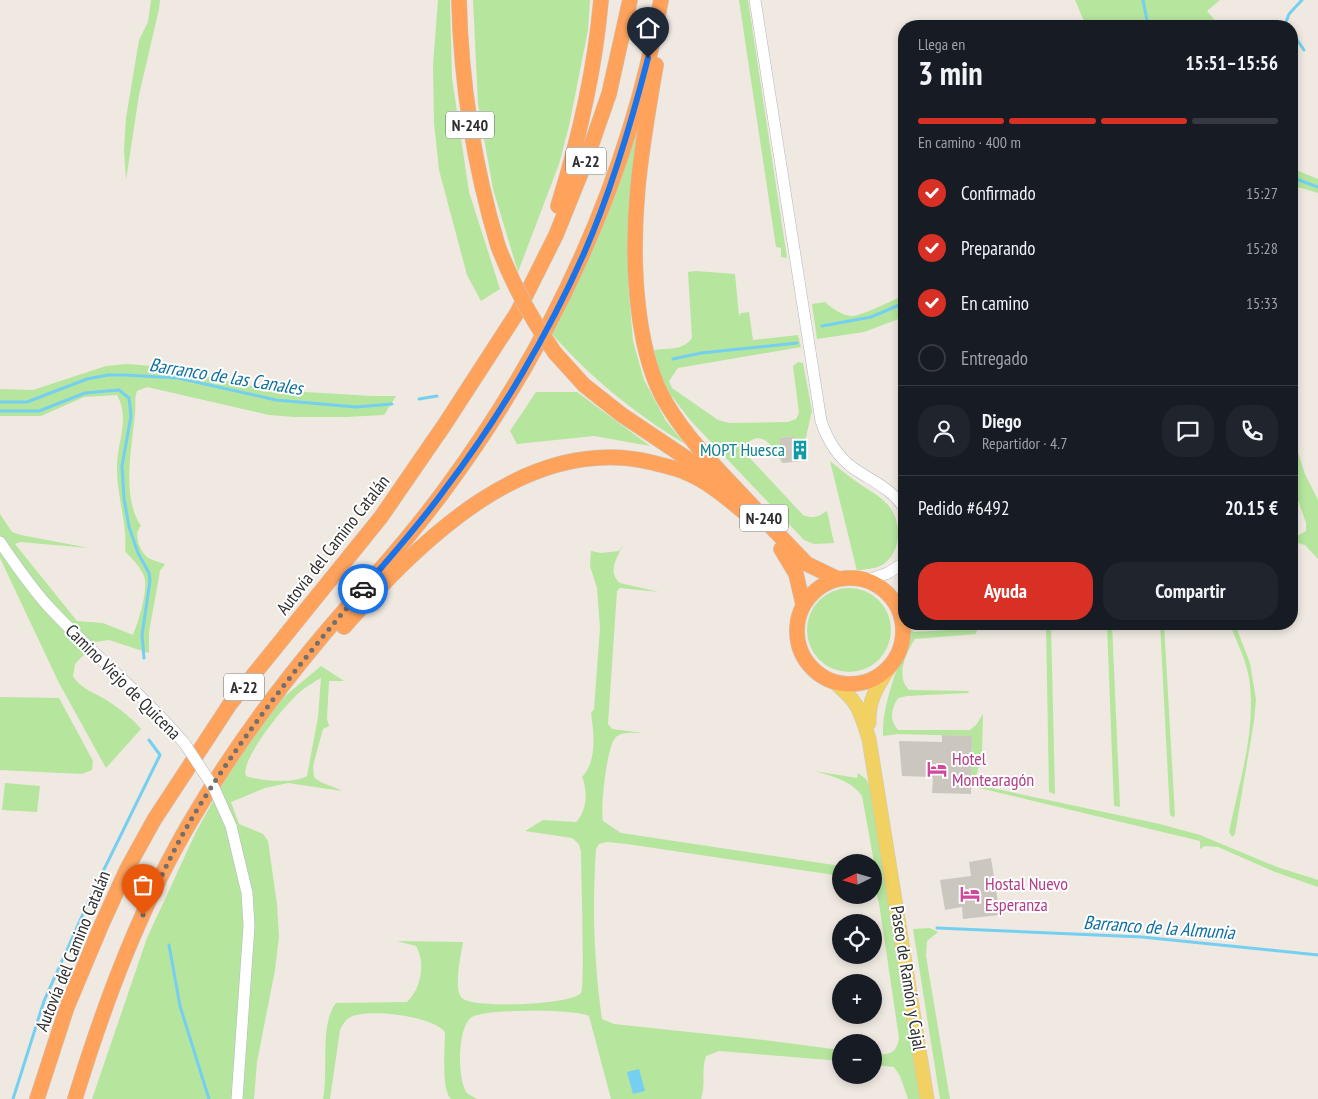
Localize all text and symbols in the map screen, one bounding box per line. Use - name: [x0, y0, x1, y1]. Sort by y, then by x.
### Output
- pin: [627, 7, 669, 58]
- icon: home: [634, 14, 662, 42]
- text: Llega en: [918, 34, 965, 54]
- text: 15:51–15:56: [1185, 51, 1278, 75]
- text: 3 min: [918, 52, 983, 94]
- road number: N-240: [446, 112, 494, 138]
- text: En camino · 400 m: [918, 132, 1021, 152]
- road number: A-22: [566, 148, 606, 175]
- icon: check: [918, 179, 946, 207]
- text: Confirmado: [961, 181, 1036, 205]
- text: 15:27: [1246, 183, 1278, 203]
- icon: check: [918, 234, 946, 262]
- text: Preparando: [961, 236, 1036, 260]
- text: 15:28: [1246, 238, 1278, 258]
- icon: check: [918, 289, 946, 317]
- text: En camino: [961, 291, 1029, 315]
- text: 15:33: [1246, 293, 1278, 313]
- text: Entregado: [961, 346, 1028, 370]
- water label: Barranco de las Canales: [148, 352, 306, 400]
- button: person: [918, 405, 970, 457]
- button: chat: [1162, 405, 1214, 457]
- button: phone: [1226, 405, 1278, 457]
- text: Diego: [982, 409, 1021, 433]
- text: Repartidor · 4.7: [982, 433, 1067, 453]
- place label: MOPT Huesca: [700, 438, 785, 461]
- building icon: MOPT Huesca: [789, 439, 811, 461]
- street label: Autovía del Camino Catalán: [271, 470, 394, 619]
- text: Pedido #6492: [918, 496, 1009, 520]
- text: 20.15 €: [1225, 496, 1278, 520]
- road number: N-240: [740, 504, 788, 532]
- button: Ayuda: [918, 562, 1093, 620]
- button: Compartir: [1103, 562, 1278, 620]
- courier: [338, 564, 388, 614]
- icon: car: [349, 575, 377, 603]
- street label: Camino Viejo de Quicena: [61, 619, 186, 744]
- road number: A-22: [224, 674, 264, 700]
- place label: Hotel Montearagón: [952, 747, 1034, 791]
- hotel icon: Hotel Montearagón: [926, 758, 948, 780]
- north arrow: [832, 854, 882, 904]
- map controls: [832, 854, 882, 1084]
- pin: [122, 864, 164, 915]
- street label: Autovía del Camino Catalán: [30, 867, 115, 1034]
- icon: bag: [129, 871, 157, 899]
- place label: Hostal Nuevo Esperanza: [985, 872, 1068, 916]
- hotel icon: Hostal Nuevo Esperanza: [959, 883, 981, 905]
- street label: Paseo de Ramón y Cajal: [886, 904, 931, 1053]
- water label: Barranco de la Almunia: [1083, 910, 1237, 944]
- button: locate: [832, 914, 882, 964]
- button: +: [832, 974, 882, 1024]
- button: −: [832, 1034, 882, 1084]

